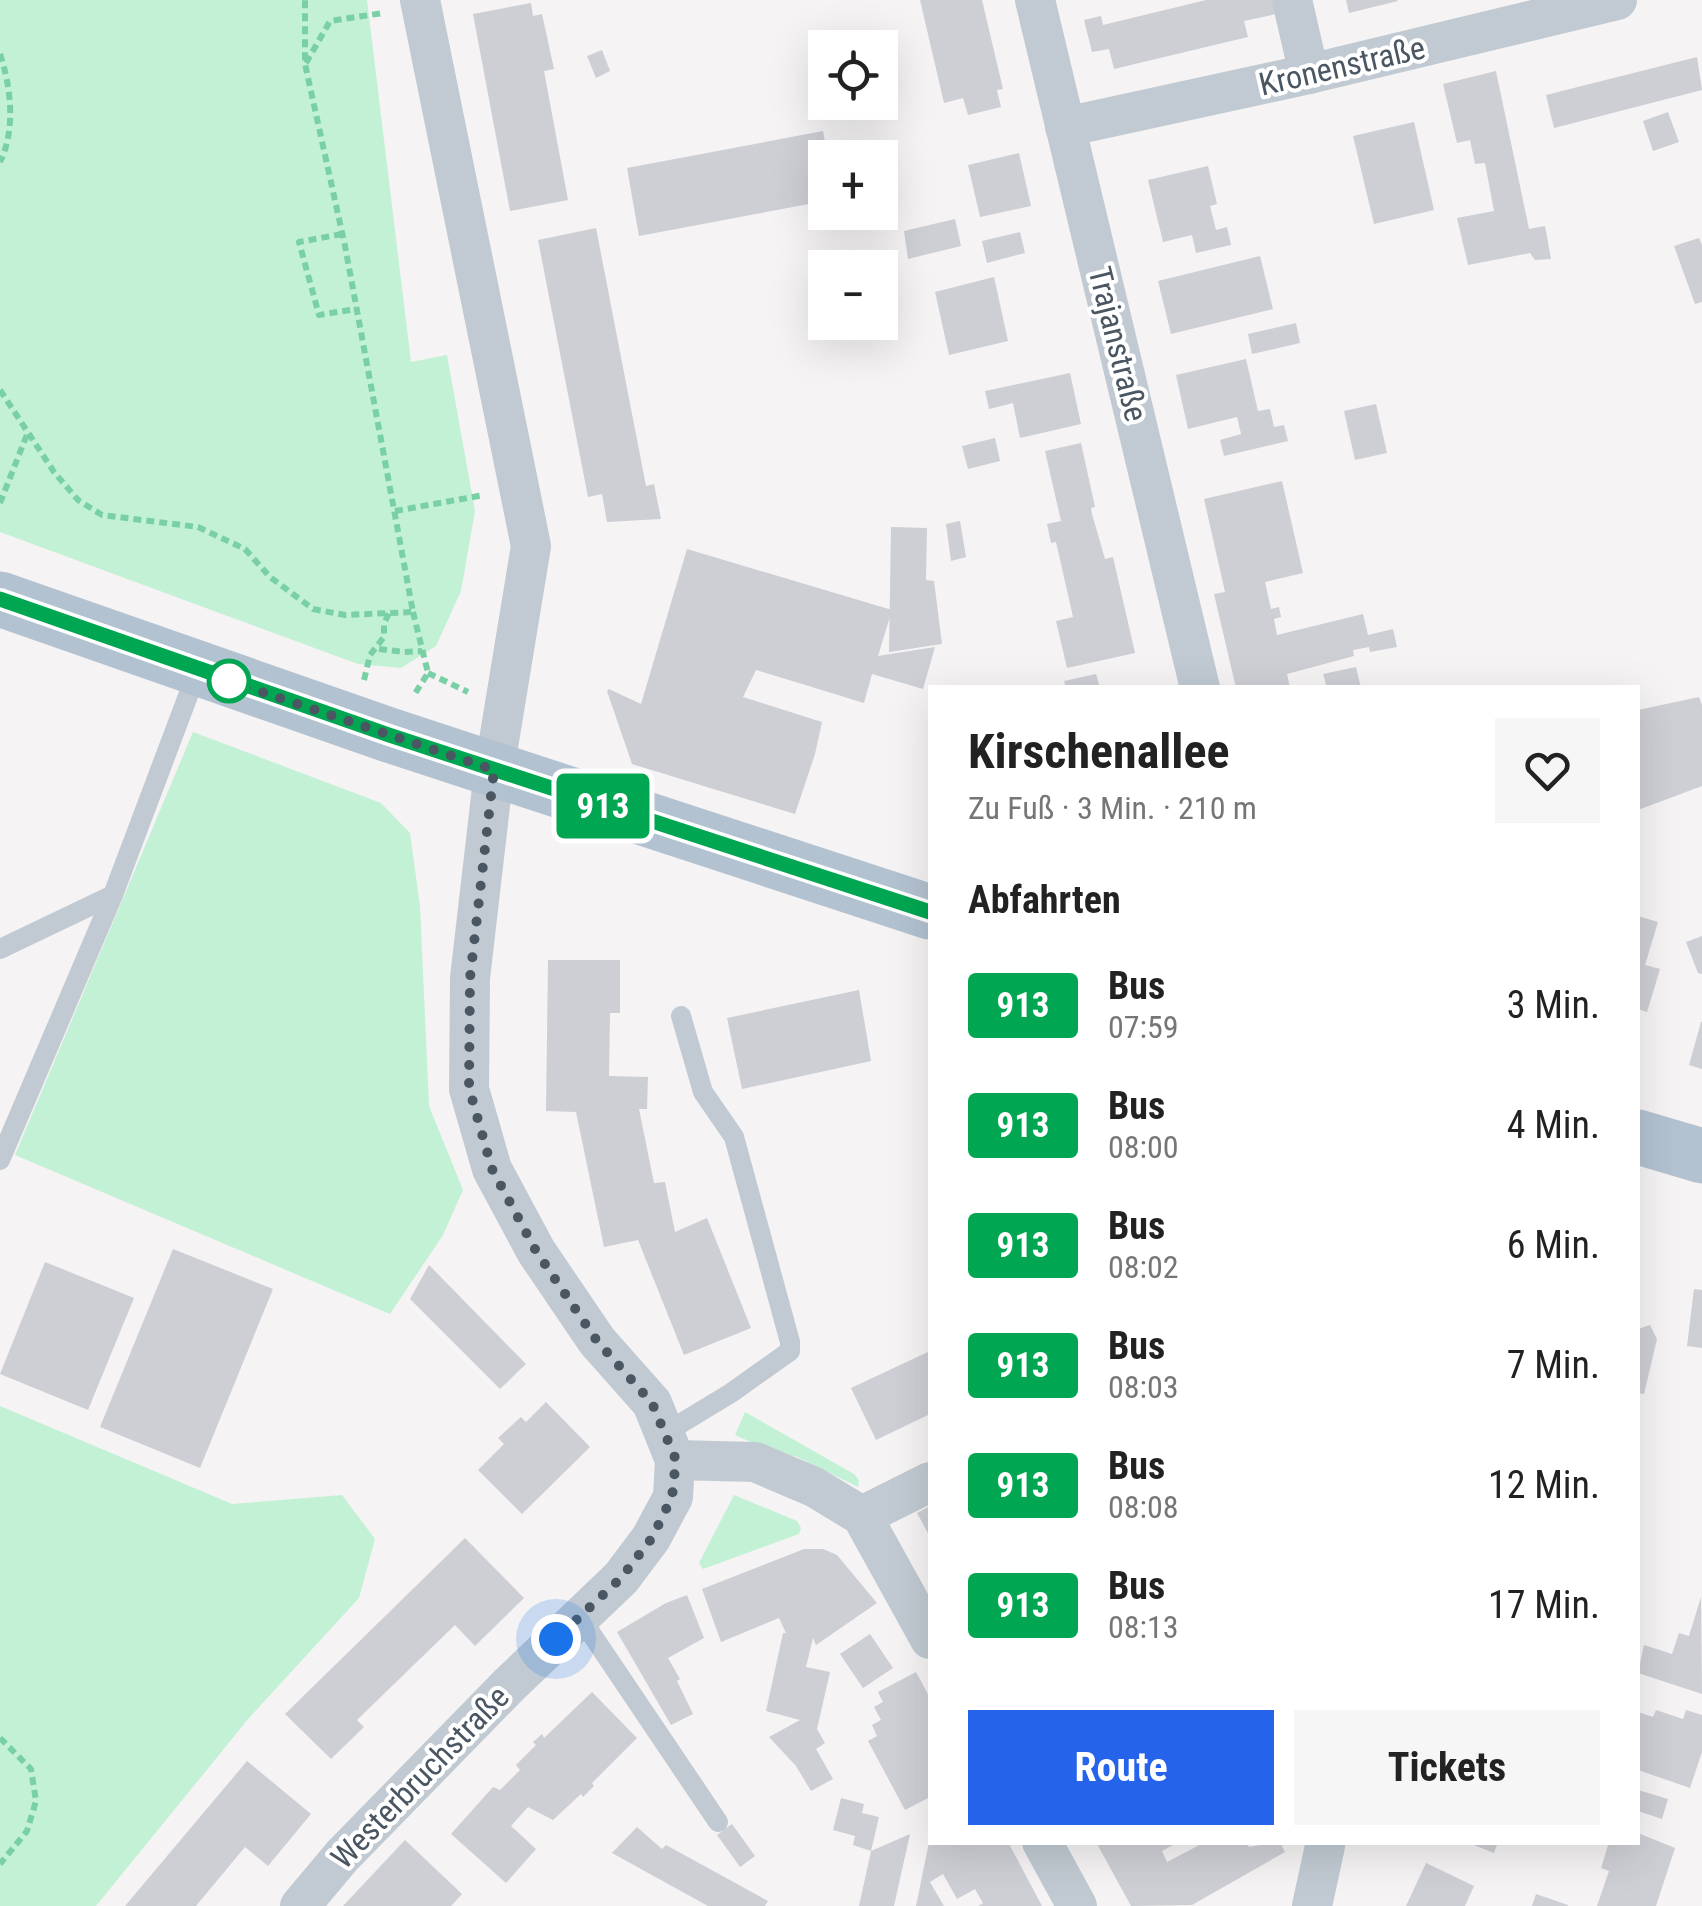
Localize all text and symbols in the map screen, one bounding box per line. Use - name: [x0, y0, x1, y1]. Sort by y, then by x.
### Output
- street label: Kronenstraße: [1255, 28, 1429, 104]
- map controls: [808, 30, 898, 340]
- button: locate: [808, 30, 898, 120]
- button: +: [808, 140, 898, 230]
- button: −: [808, 250, 898, 340]
- street label: Trajanstraße: [1080, 263, 1156, 425]
- unlabelled marker: [208, 660, 250, 702]
- button: heart: [1495, 718, 1600, 823]
- text: Kirschenallee: [968, 723, 1229, 780]
- line badge: 913: [546, 774, 660, 838]
- text: 913: [576, 786, 630, 827]
- text: Zu Fuß · 3 Min. · 210 m: [968, 789, 1257, 827]
- text: Abfahrten: [968, 878, 1121, 922]
- text: Bus: [1108, 964, 1165, 1008]
- text: 3 Min.: [1507, 983, 1600, 1027]
- text: 913: [996, 985, 1050, 1026]
- text: 07:59: [1108, 1008, 1179, 1046]
- text: Bus: [1108, 1084, 1165, 1128]
- text: 4 Min.: [1507, 1103, 1600, 1147]
- text: 913: [996, 1105, 1050, 1146]
- text: 08:00: [1108, 1128, 1179, 1166]
- text: Bus: [1108, 1204, 1165, 1248]
- text: 6 Min.: [1507, 1223, 1600, 1267]
- text: 913: [996, 1225, 1050, 1266]
- text: 08:02: [1108, 1248, 1179, 1286]
- text: Bus: [1108, 1324, 1165, 1368]
- text: 7 Min.: [1507, 1343, 1600, 1387]
- text: 913: [996, 1345, 1050, 1386]
- text: 08:03: [1108, 1368, 1179, 1406]
- text: Bus: [1108, 1444, 1165, 1488]
- text: 12 Min.: [1488, 1463, 1600, 1507]
- text: 913: [996, 1465, 1050, 1506]
- text: 08:08: [1108, 1488, 1179, 1526]
- text: Bus: [1108, 1564, 1165, 1608]
- text: 17 Min.: [1488, 1583, 1600, 1627]
- text: 913: [996, 1585, 1050, 1626]
- text: 08:13: [1108, 1608, 1179, 1646]
- your location: [531, 1614, 581, 1664]
- street label: Westerbruchstraße: [323, 1678, 517, 1876]
- button: Route: [968, 1710, 1274, 1825]
- button: Tickets: [1294, 1710, 1600, 1825]

